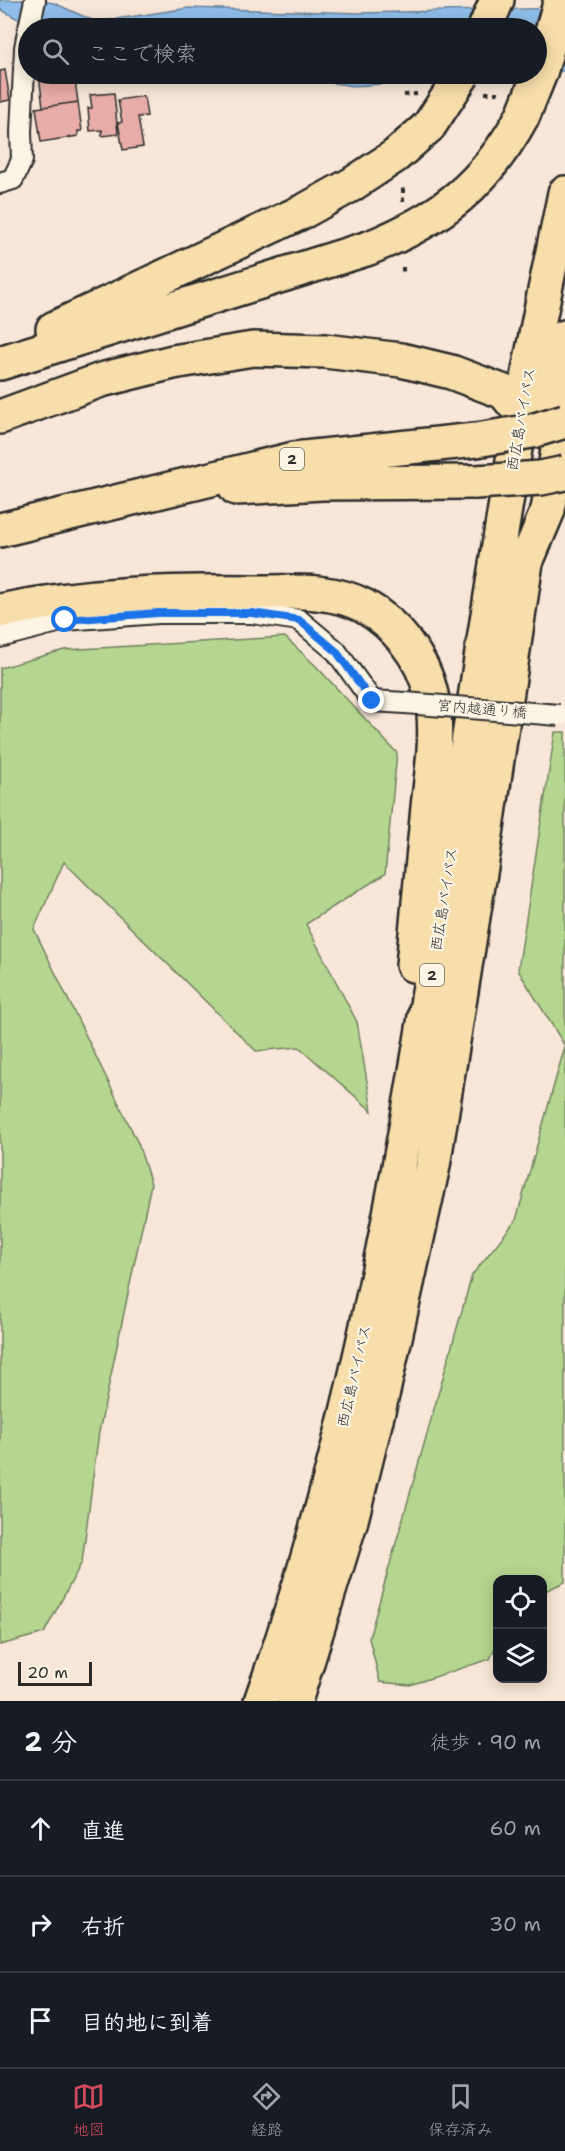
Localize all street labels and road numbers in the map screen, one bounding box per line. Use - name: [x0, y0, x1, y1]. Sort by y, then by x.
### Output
- street label: 西広島バイパス: [502, 366, 540, 472]
- road number: 2: [280, 448, 304, 470]
- street label: 宮内越通り橋: [436, 695, 528, 723]
- street label: 西広島バイパス: [426, 846, 462, 952]
- road number: 2: [420, 964, 444, 986]
- street label: 西広島バイパス: [332, 1323, 376, 1429]

